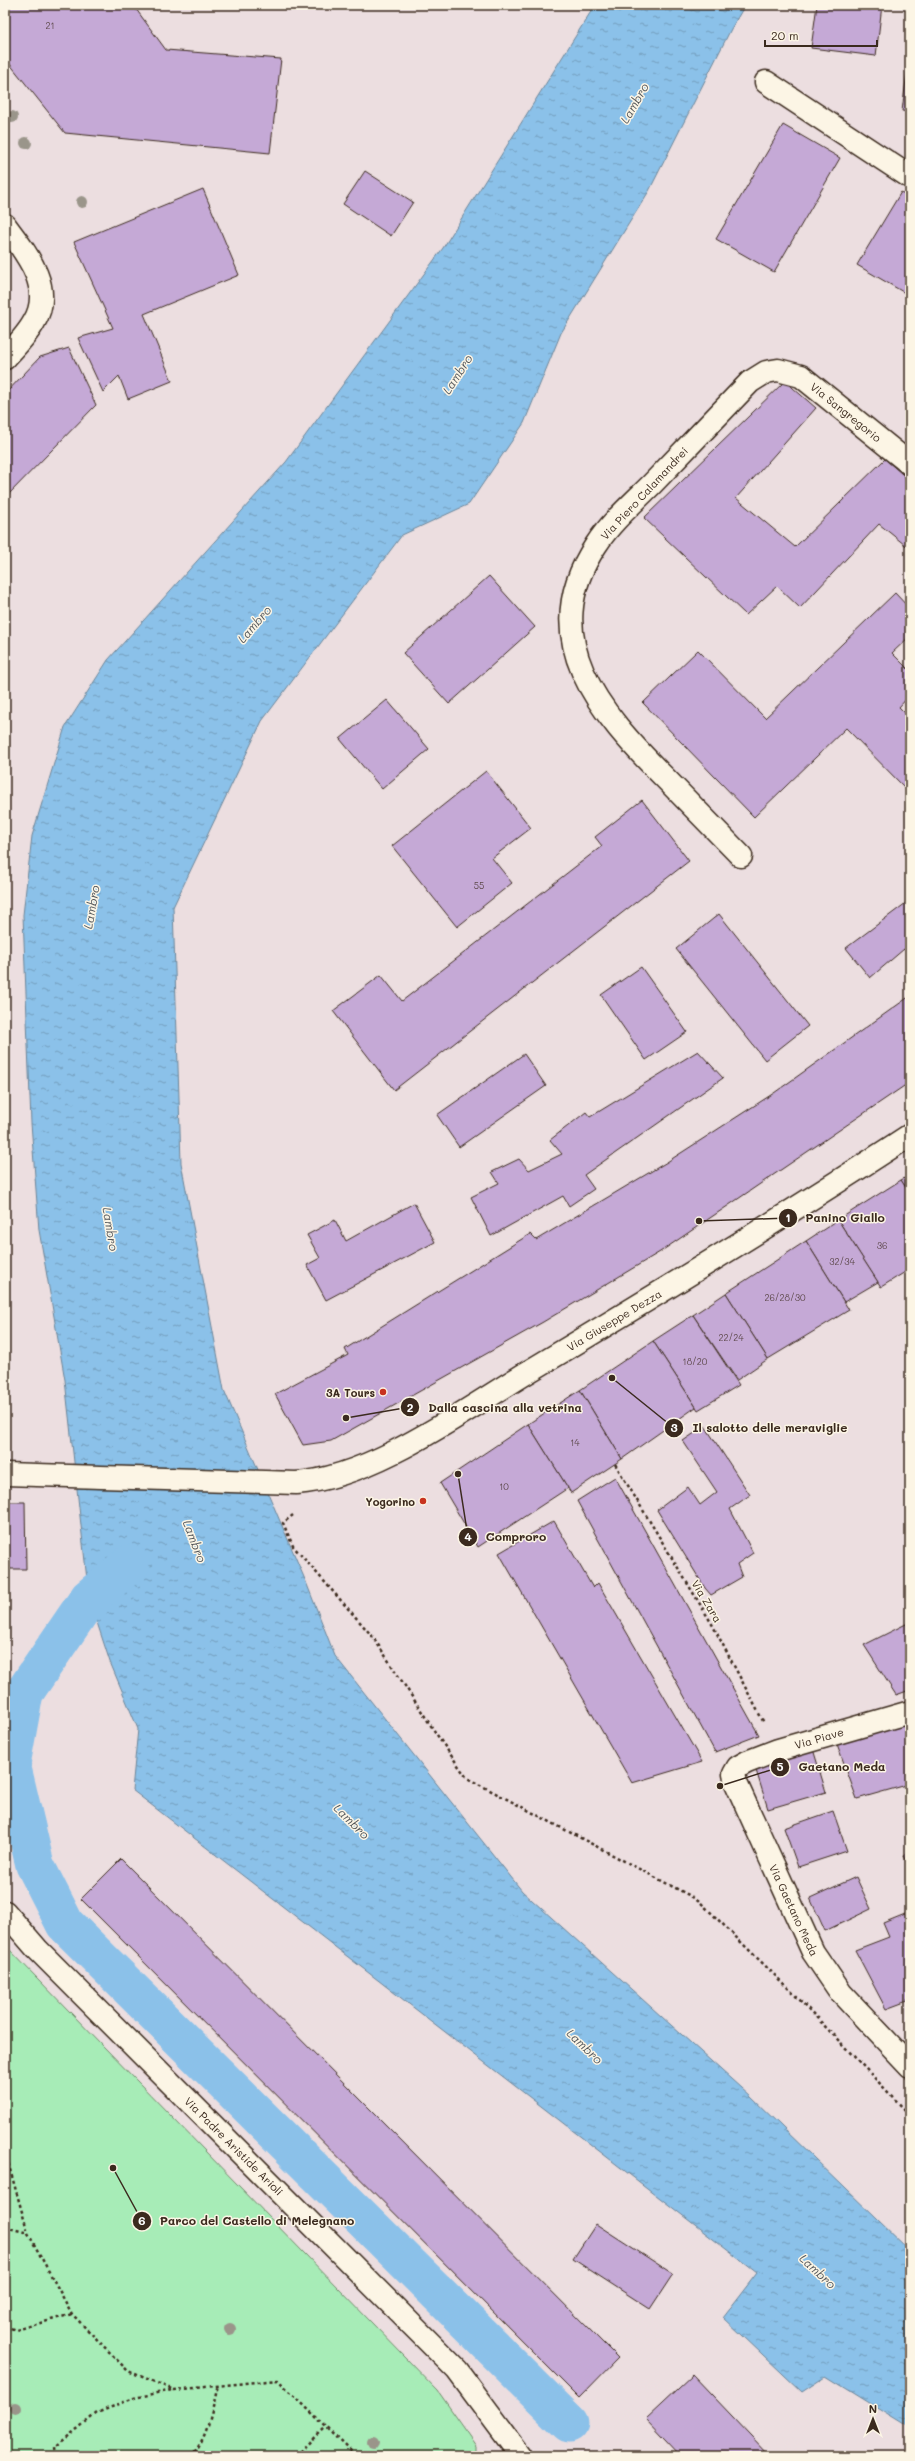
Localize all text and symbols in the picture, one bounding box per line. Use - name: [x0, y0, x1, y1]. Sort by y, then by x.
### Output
- house number: 21: [45, 20, 55, 31]
- scale bar: [765, 22, 877, 48]
- text: 20 m: [771, 27, 799, 43]
- water label: Lambro: [616, 80, 652, 126]
- water label: Lambro: [438, 351, 476, 397]
- street label: Via Sangregorio: [807, 379, 885, 445]
- street label: Via Piero Calamandrei: [597, 443, 691, 543]
- water label: Lambro: [233, 602, 275, 646]
- house number: 55: [474, 880, 484, 891]
- water label: Lambro: [79, 884, 103, 930]
- water label: Lambro: [100, 1206, 122, 1252]
- callout: Panino Giallo: [778, 1206, 893, 1230]
- text: 1: [785, 1209, 791, 1225]
- text: Panino Giallo: [805, 1209, 885, 1225]
- house number: 36: [877, 1240, 887, 1251]
- house number: 32/34: [829, 1256, 855, 1267]
- street label: Via Giuseppe Dezza: [564, 1286, 664, 1354]
- house number: 26/28/30: [764, 1292, 806, 1303]
- house number: 22/24: [718, 1332, 744, 1343]
- house number: 18/20: [683, 1356, 708, 1367]
- place label: 3A Tours: [326, 1385, 375, 1400]
- marker: 3A Tours: [378, 1387, 388, 1397]
- callout: Dalla cascina alla vetrina: [400, 1395, 590, 1419]
- text: 2: [407, 1399, 414, 1415]
- text: Dalla cascina alla vetrina: [428, 1399, 582, 1415]
- callout: Il salotto delle meraviglie: [664, 1416, 855, 1440]
- text: 3: [670, 1419, 678, 1435]
- text: Il salotto delle meraviglie: [692, 1419, 848, 1435]
- house number: 14: [570, 1437, 580, 1448]
- house number: 10: [499, 1481, 509, 1492]
- place label: Yogorino: [365, 1494, 415, 1509]
- marker: Yogorino: [418, 1496, 428, 1506]
- water label: Lambro: [180, 1518, 210, 1564]
- callout: Comproro: [458, 1525, 554, 1549]
- text: 4: [464, 1528, 472, 1544]
- text: Comproro: [486, 1528, 546, 1544]
- street label: Via Zara: [688, 1577, 726, 1625]
- street label: Via Piave: [793, 1724, 845, 1752]
- callout: Gaetano Meda: [770, 1755, 893, 1779]
- text: 5: [776, 1758, 784, 1774]
- text: Gaetano Meda: [799, 1758, 885, 1774]
- water label: Lambro: [331, 1800, 373, 1842]
- street label: Via Gaetano Meda: [766, 1862, 822, 1959]
- water label: Lambro: [564, 2025, 606, 2067]
- street label: Via Padre Aristide Arioli: [181, 2093, 287, 2199]
- callout: Parco del Castello di Melegnano: [132, 2209, 363, 2233]
- text: 6: [138, 2212, 146, 2228]
- text: Parco del Castello di Melegnano: [160, 2212, 354, 2228]
- water label: Lambro: [796, 2250, 840, 2292]
- north arrow: [853, 2399, 893, 2439]
- text: N: [869, 2401, 877, 2416]

